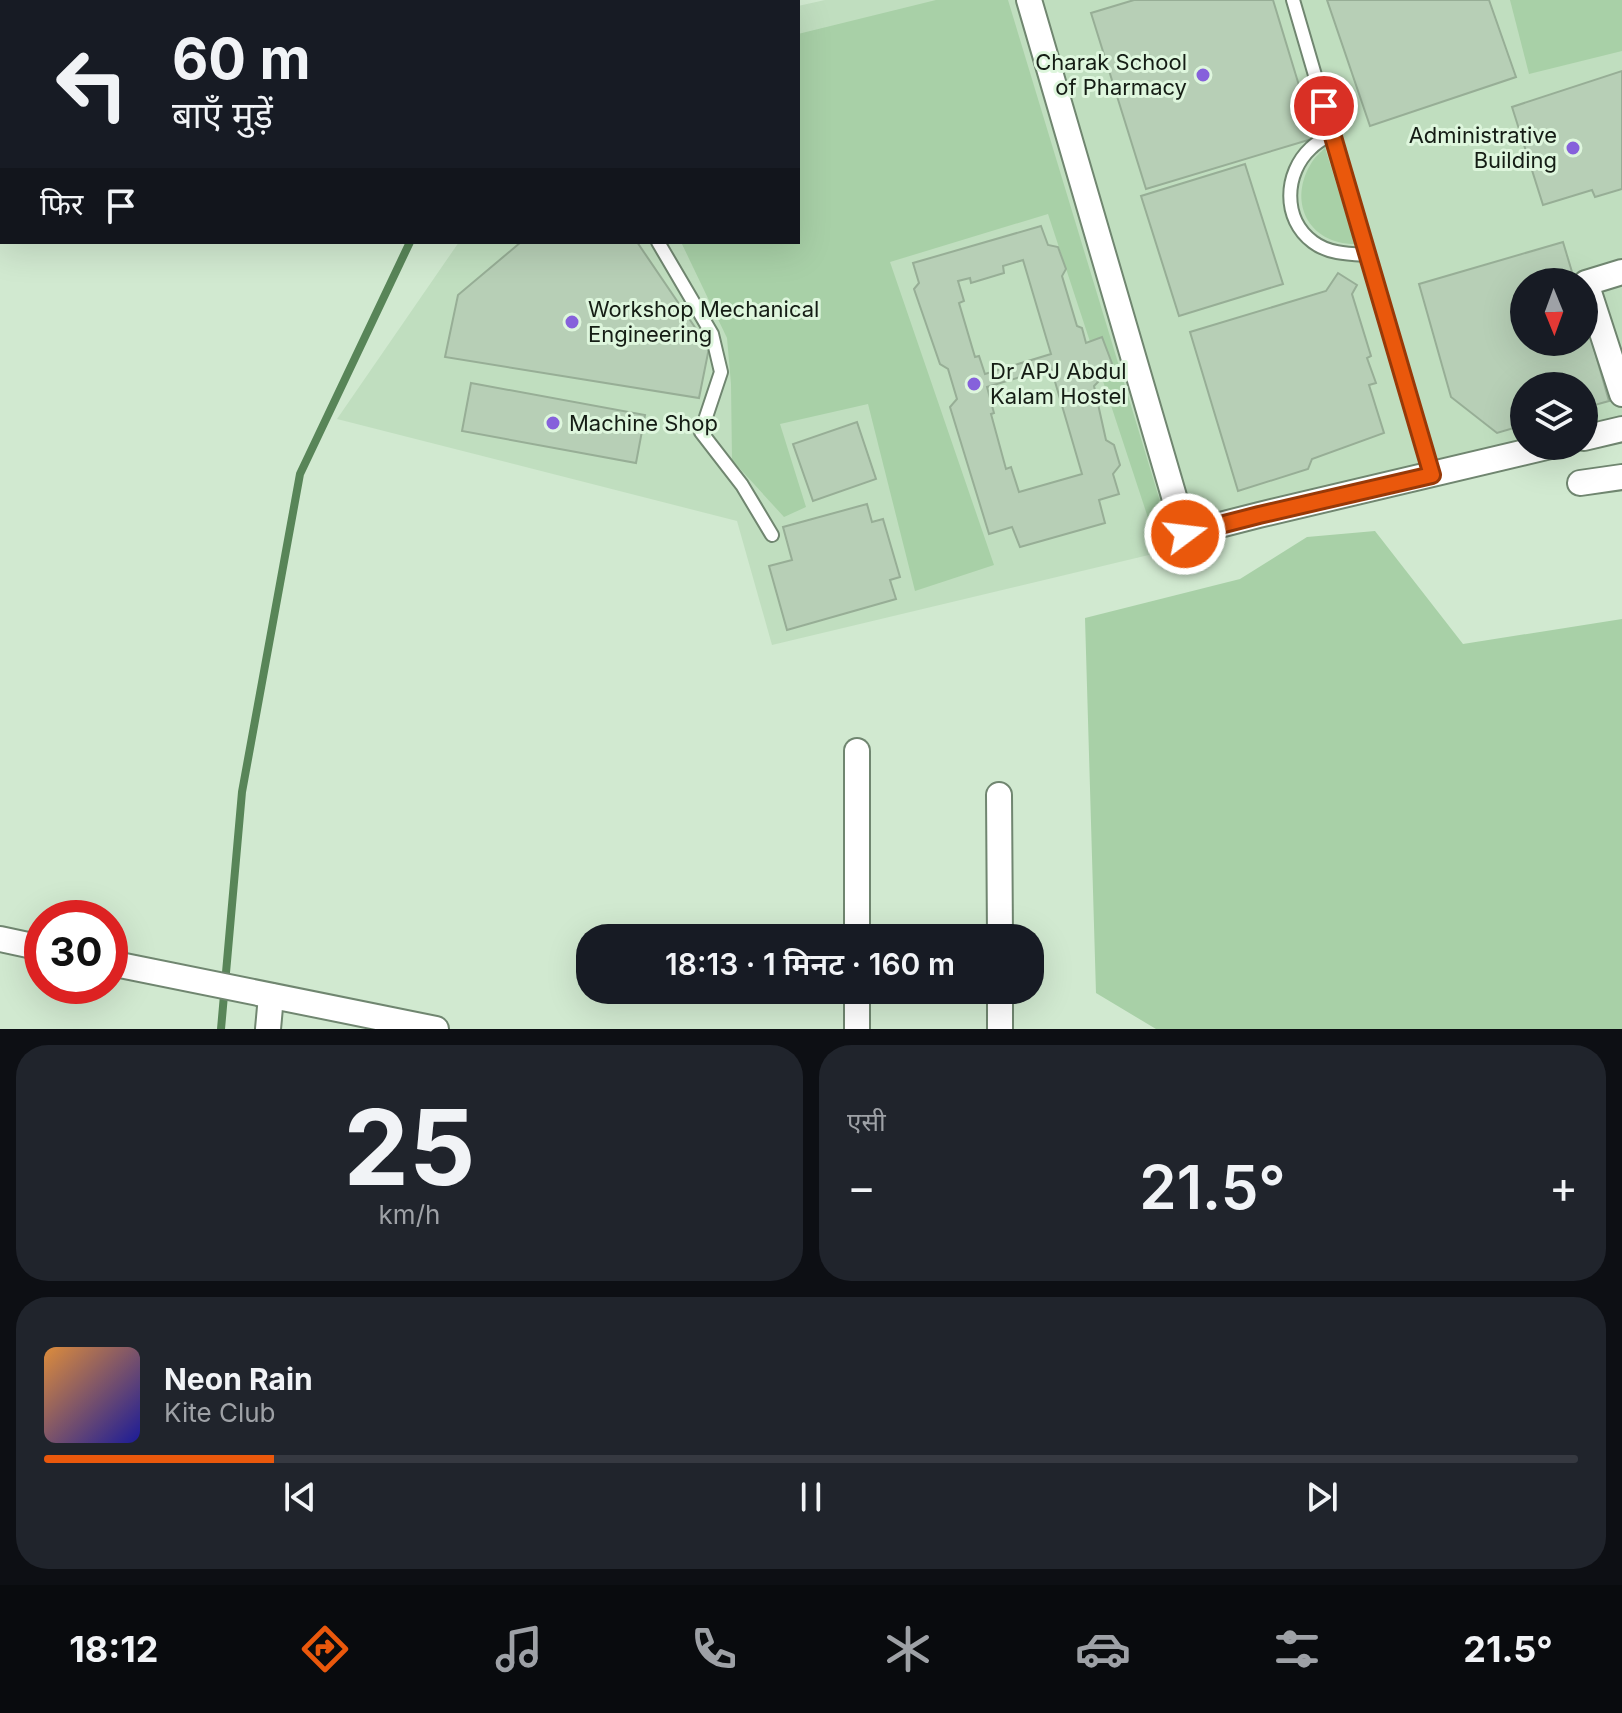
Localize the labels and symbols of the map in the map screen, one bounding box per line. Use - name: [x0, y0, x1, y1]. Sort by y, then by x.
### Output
- place label: Charak School of Pharmacy: [1035, 49, 1187, 100]
- marker: Charak School of Pharmacy: [1194, 66, 1212, 84]
- pin: [1290, 72, 1358, 140]
- place label: Administrative Building: [1409, 122, 1557, 173]
- marker: Administrative Building: [1564, 139, 1582, 157]
- north arrow: [1510, 268, 1598, 356]
- place label: Workshop Mechanical Engineering: [588, 296, 819, 347]
- marker: Workshop Mechanical Engineering: [563, 313, 581, 331]
- place label: Dr APJ Abdul Kalam Hostel: [990, 358, 1127, 409]
- marker: Dr APJ Abdul Kalam Hostel: [965, 375, 983, 393]
- place label: Machine Shop: [569, 410, 718, 436]
- marker: Machine Shop: [544, 414, 562, 432]
- position arrow: [1143, 492, 1227, 576]
- speed limit sign: 30: [24, 900, 128, 1004]

